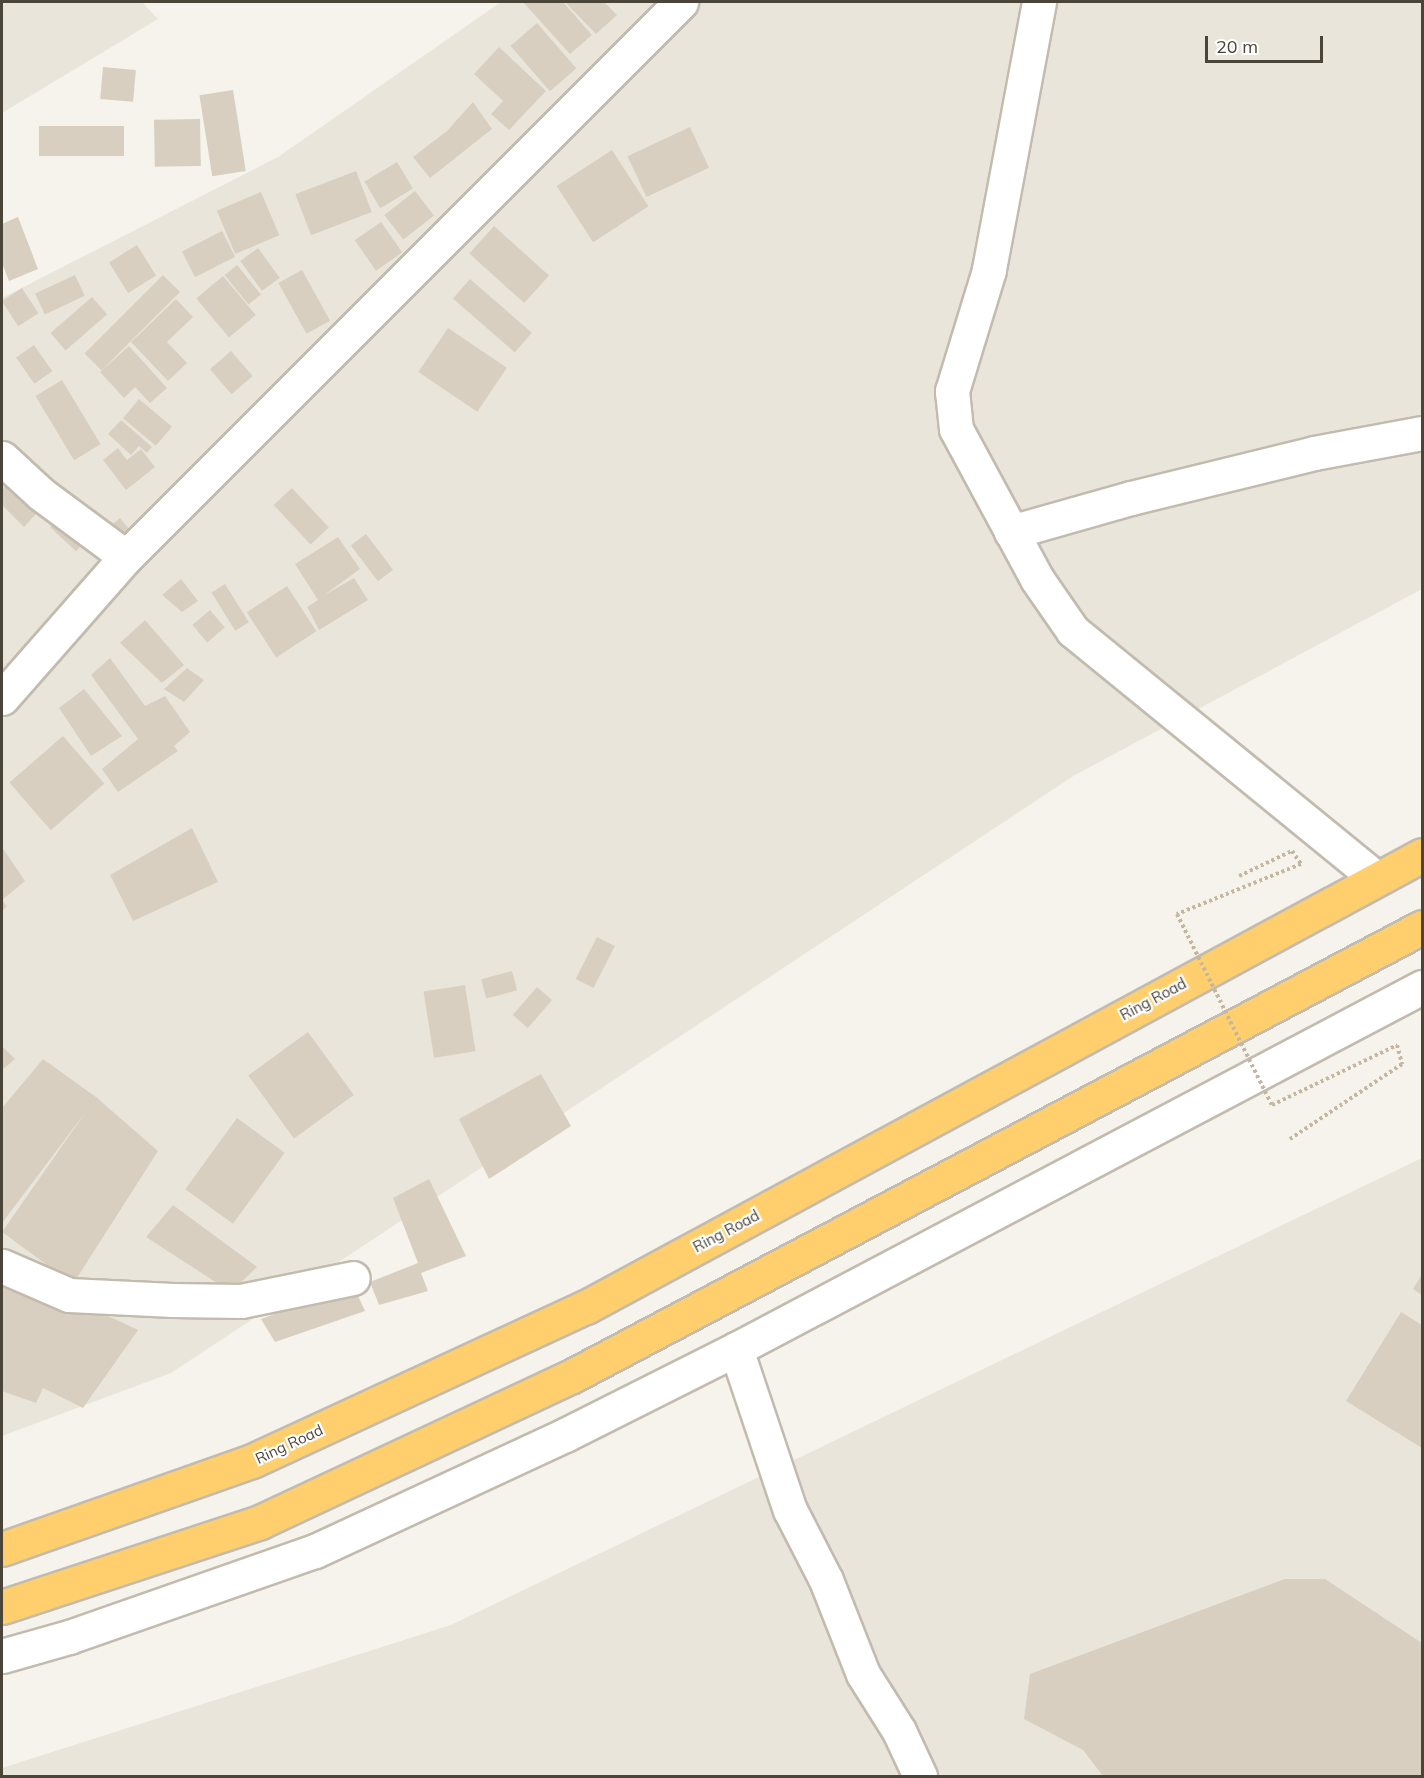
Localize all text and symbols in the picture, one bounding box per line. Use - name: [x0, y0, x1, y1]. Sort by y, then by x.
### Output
- scale bar: [1208, 24, 1326, 62]
- text: 20 m: [1216, 35, 1258, 58]
- street label: Ring Road: [1117, 974, 1189, 1024]
- street label: Ring Road: [690, 1206, 762, 1256]
- street label: Ring Road: [252, 1421, 326, 1467]

